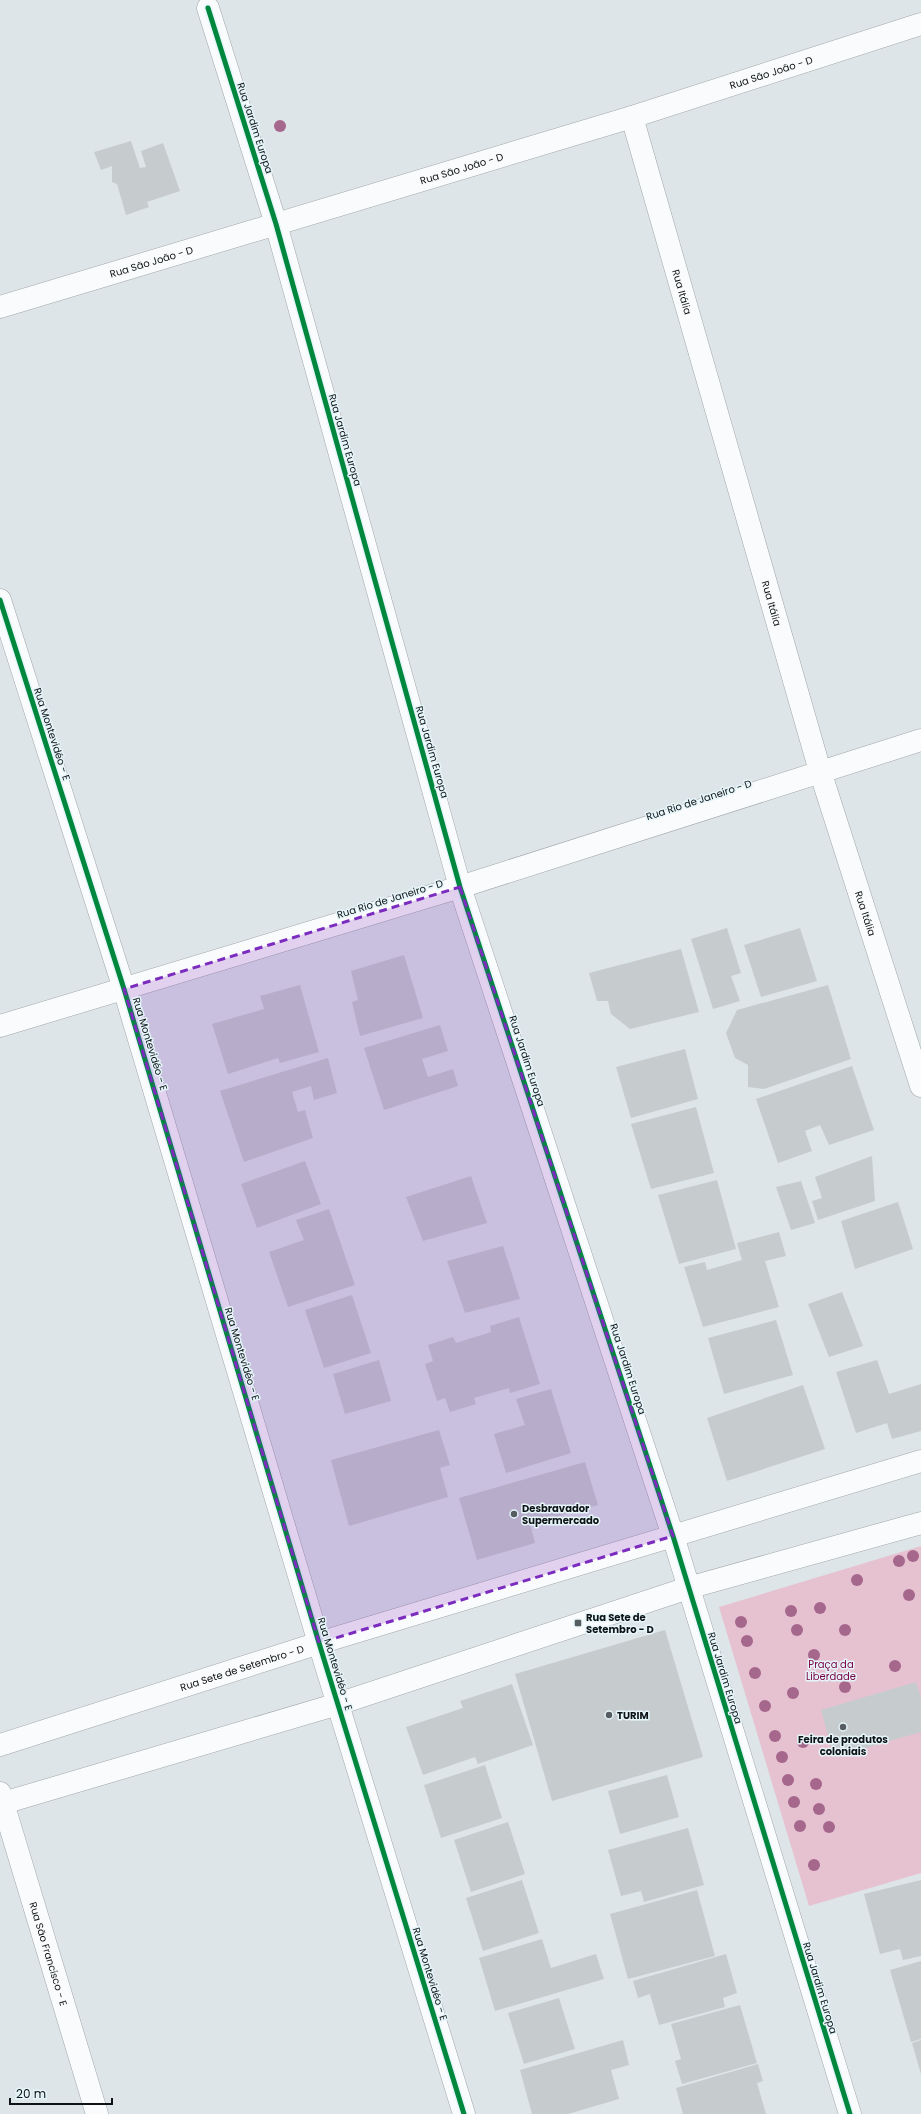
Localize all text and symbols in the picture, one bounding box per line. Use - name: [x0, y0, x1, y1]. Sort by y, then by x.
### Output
- street label: Rua São João - D: [728, 52, 814, 93]
- street label: Rua Jardim Europa: [233, 80, 277, 176]
- street label: Rua São João - D: [418, 149, 505, 188]
- street label: Rua São João - D: [108, 242, 195, 281]
- street label: Rua Itália: [669, 267, 696, 316]
- street label: Rua Jardim Europa: [325, 392, 365, 488]
- street label: Rua Itália: [758, 579, 785, 628]
- street label: Rua Montevidéo - E: [30, 686, 74, 782]
- street label: Rua Jardim Europa: [412, 704, 452, 800]
- street label: Rua Rio de Janeiro - D: [644, 776, 754, 824]
- street label: Rua Rio de Janeiro - D: [335, 876, 445, 922]
- street label: Rua Itália: [851, 889, 880, 938]
- street label: Rua Montevidéo - E: [129, 996, 171, 1092]
- street label: Rua Jardim Europa: [505, 1013, 549, 1109]
- street label: Rua Montevidéo - E: [221, 1306, 263, 1402]
- street label: Rua Jardim Europa: [606, 1321, 650, 1417]
- place label: Desbravador Supermercado: [522, 1501, 600, 1528]
- marker: Desbravador Supermercado: [509, 1509, 519, 1519]
- place label: Rua Sete de Setembro - D: [586, 1610, 654, 1637]
- street label: Rua Montevidéo - E: [314, 1616, 356, 1712]
- marker: Rua Sete de Setembro - D: [573, 1618, 583, 1628]
- street label: Rua Jardim Europa: [704, 1630, 746, 1726]
- street label: Rua Sete de Setembro - D: [178, 1641, 306, 1694]
- park label: Praça da Liberdade: [806, 1657, 856, 1684]
- place label: TURIM: [617, 1708, 649, 1723]
- marker: TURIM: [604, 1710, 614, 1720]
- marker: Feira de produtos coloniais: [838, 1722, 848, 1732]
- place label: Feira de produtos coloniais: [798, 1732, 888, 1759]
- street label: Rua São Francisco - E: [26, 1900, 71, 2008]
- street label: Rua Montevidéo - E: [409, 1926, 451, 2022]
- street label: Rua Jardim Europa: [799, 1940, 841, 2036]
- scale bar: [10, 2080, 112, 2106]
- text: 20 m: [16, 2085, 46, 2102]

